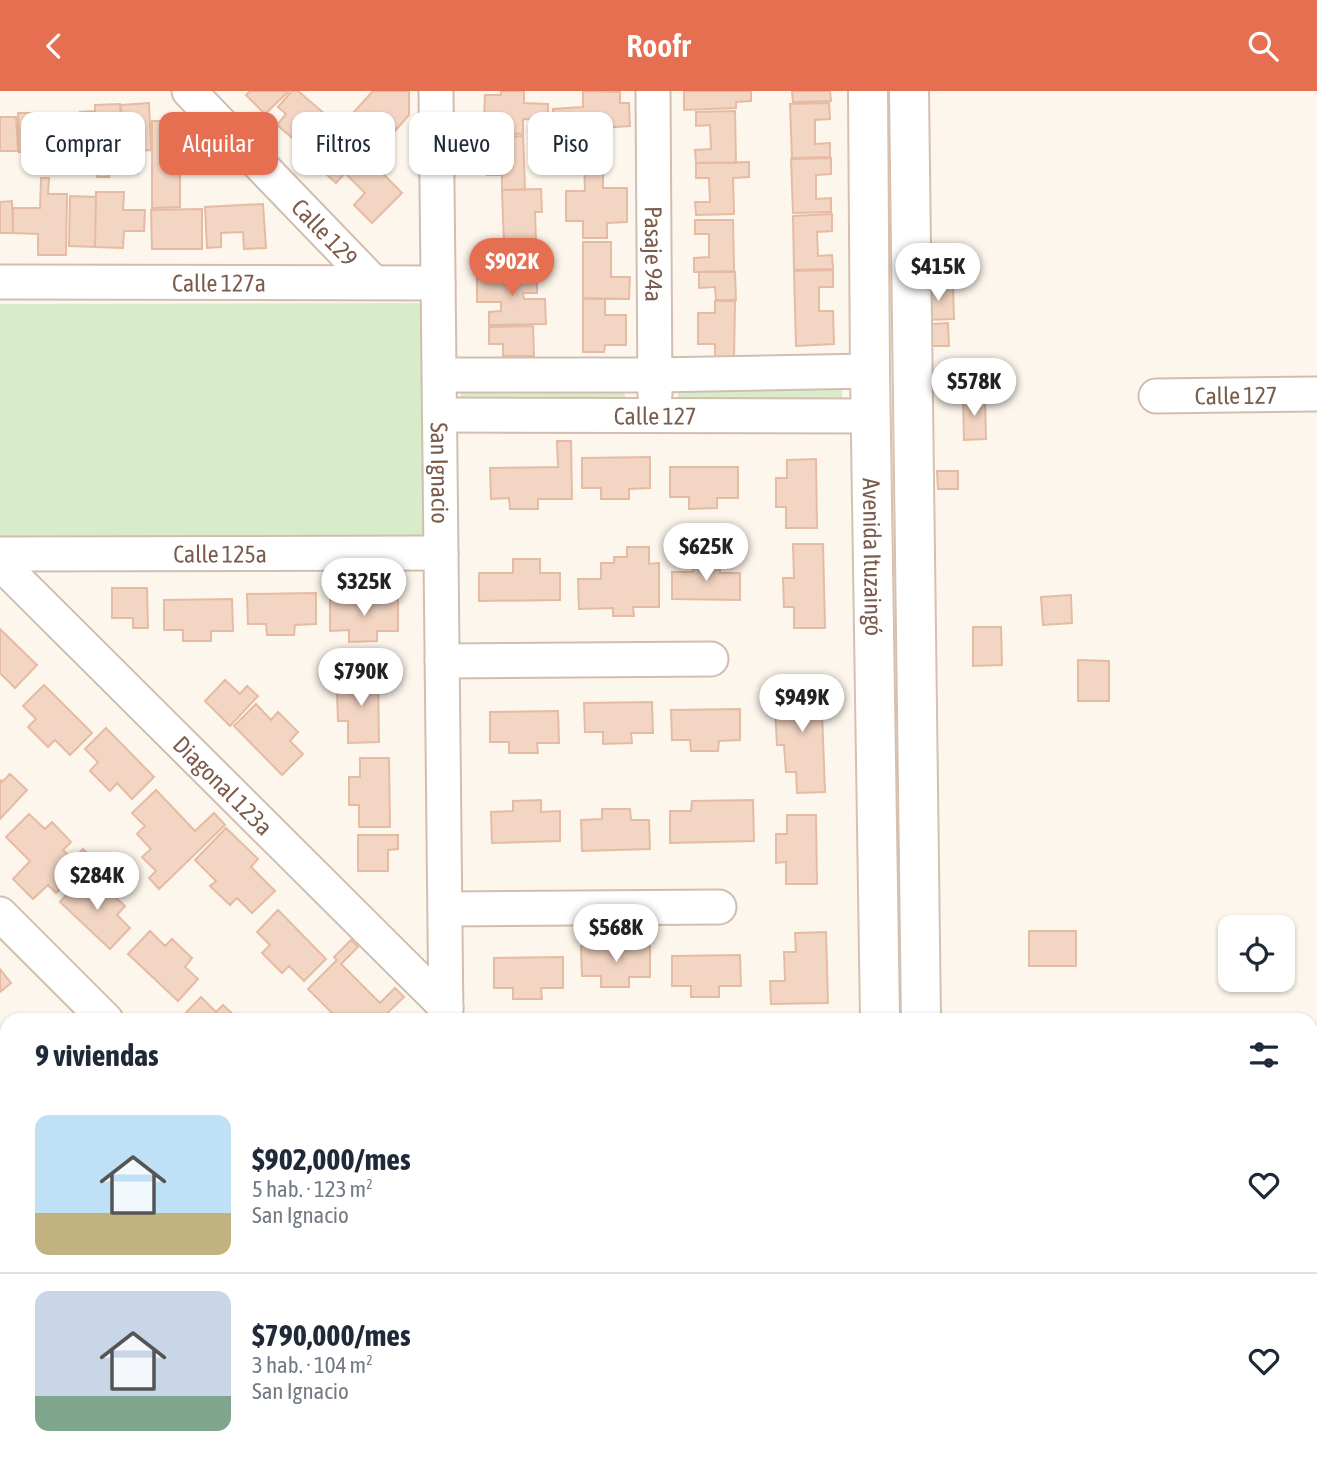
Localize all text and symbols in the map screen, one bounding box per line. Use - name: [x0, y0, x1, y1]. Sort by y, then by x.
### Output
- icon: back: [35, 27, 73, 65]
- text: Roofr: [626, 27, 691, 64]
- icon: search: [1244, 27, 1282, 65]
- chip: Comprar: [21, 112, 145, 175]
- chip: Alquilar: [159, 112, 278, 175]
- chip: Filtros: [292, 112, 395, 175]
- chip: Nuevo: [409, 112, 514, 175]
- chip: Piso: [528, 112, 613, 175]
- street label: Calle 129: [287, 193, 363, 271]
- street label: Pasaje 94a: [640, 206, 668, 302]
- pin: $902K: [463, 239, 561, 298]
- pin: $415K: [889, 243, 987, 303]
- text: $902K: [485, 248, 539, 274]
- text: $415K: [911, 253, 965, 279]
- street label: Calle 127a: [172, 269, 266, 296]
- pin: $578K: [925, 359, 1023, 418]
- text: $578K: [947, 368, 1001, 394]
- street label: Calle 127: [1195, 381, 1277, 409]
- street label: Calle 127: [614, 402, 696, 429]
- street label: San Ignacio: [426, 422, 454, 524]
- street label: Avenida Ituzaingó: [858, 478, 888, 636]
- pin: $625K: [657, 524, 755, 583]
- text: $625K: [679, 533, 733, 559]
- street label: Calle 125a: [173, 540, 267, 567]
- pin: $325K: [315, 559, 413, 618]
- text: $325K: [337, 568, 391, 594]
- pin: $790K: [312, 649, 410, 708]
- text: $790K: [334, 658, 388, 684]
- pin: $949K: [753, 675, 851, 734]
- text: $949K: [775, 684, 829, 710]
- street label: Diagonal 123a: [168, 730, 278, 840]
- pin: $284K: [48, 853, 146, 912]
- text: $284K: [70, 862, 124, 888]
- pin: $568K: [567, 905, 665, 964]
- text: $568K: [589, 914, 643, 940]
- map controls: [1218, 915, 1295, 992]
- button: locate: [1218, 915, 1295, 992]
- icon: filters: [1245, 1036, 1283, 1074]
- text: 9 viviendas: [35, 1038, 159, 1072]
- text: $902,000/mes: [252, 1142, 411, 1176]
- icon: home: [91, 1143, 175, 1227]
- icon: heart: [1245, 1166, 1283, 1204]
- text: 5 hab. · 123 m²: [252, 1176, 373, 1202]
- text: San Ignacio: [252, 1202, 349, 1228]
- text: $790,000/mes: [252, 1318, 411, 1352]
- icon: home: [91, 1319, 175, 1403]
- icon: heart: [1245, 1342, 1283, 1380]
- text: 3 hab. · 104 m²: [252, 1352, 373, 1378]
- text: San Ignacio: [252, 1378, 349, 1404]

